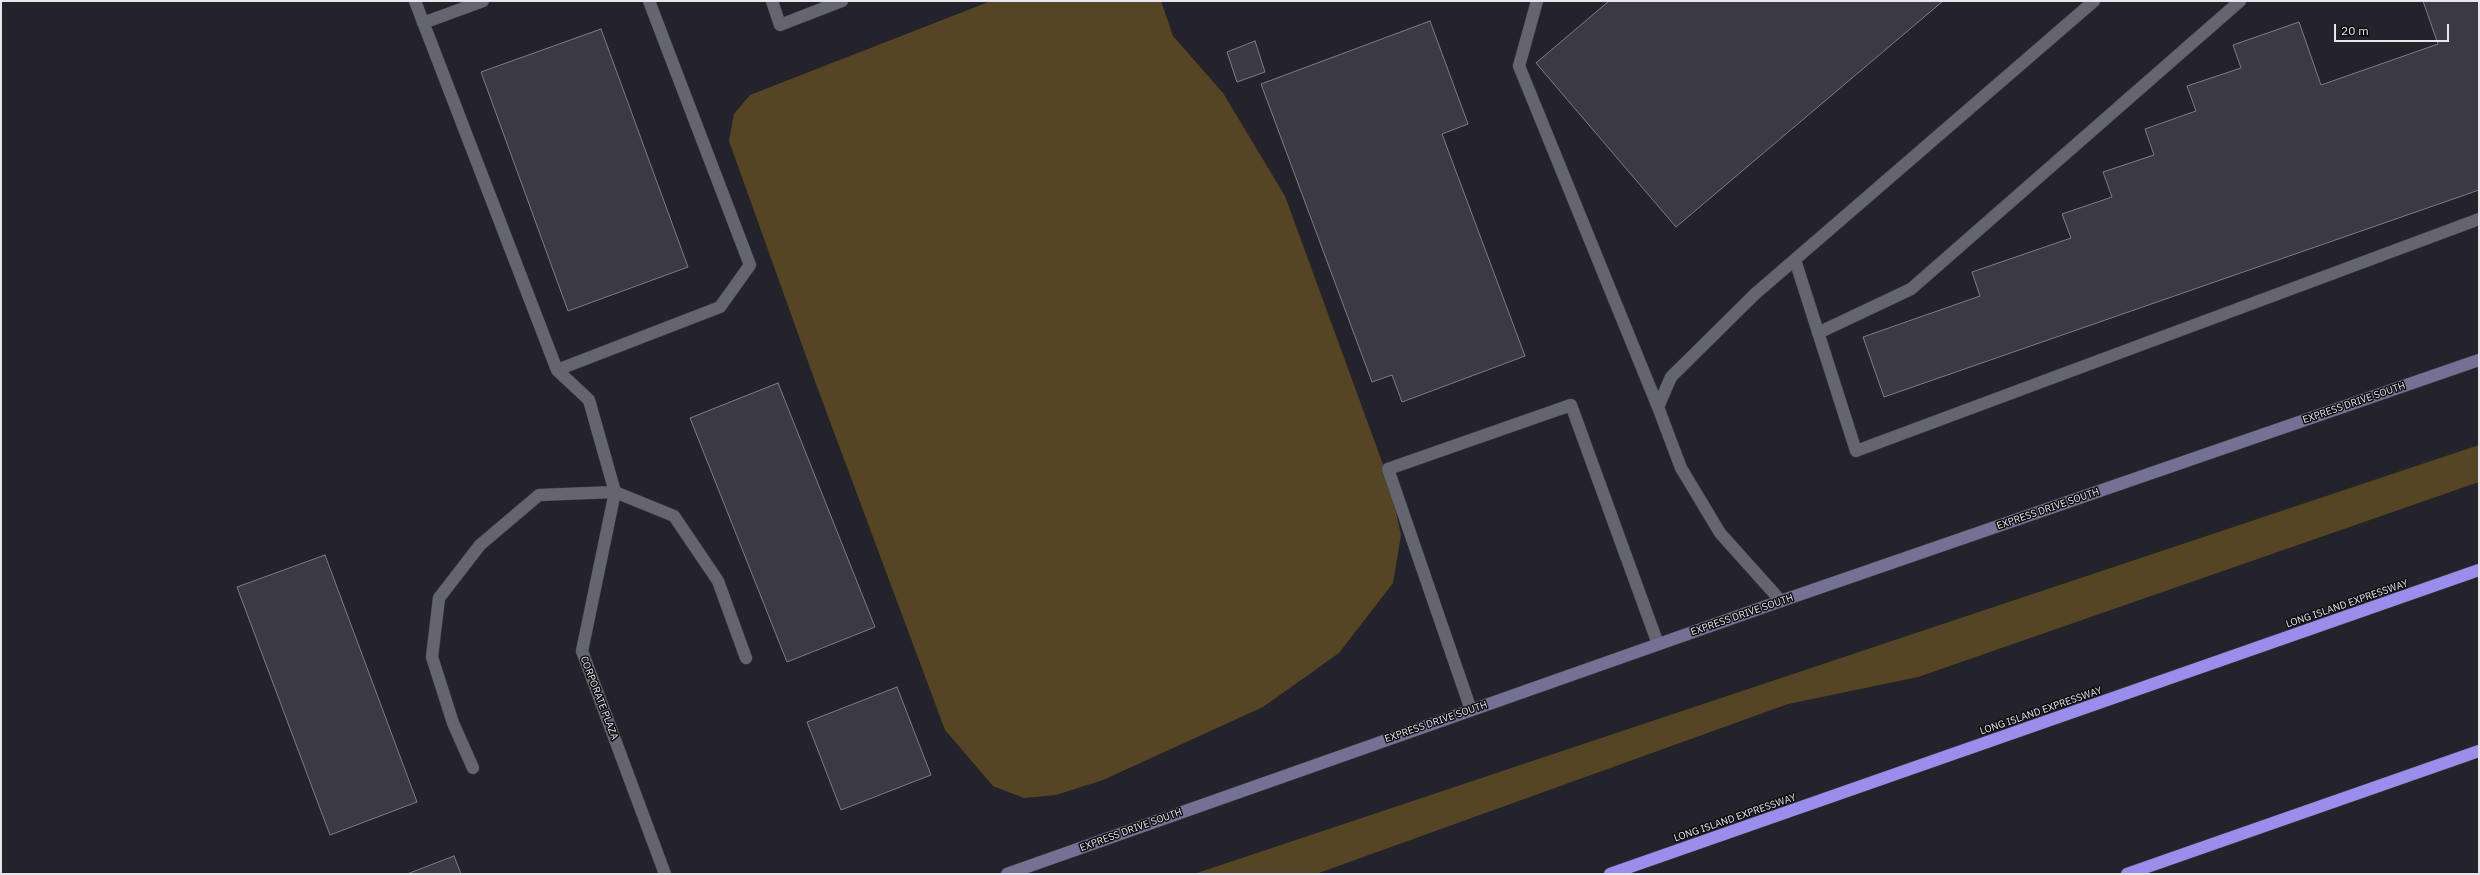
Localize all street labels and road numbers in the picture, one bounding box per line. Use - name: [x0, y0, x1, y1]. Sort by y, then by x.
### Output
- street label: EXPRESS DRIVE SOUTH: [2301, 380, 2407, 426]
- street label: EXPRESS DRIVE SOUTH: [1995, 486, 2101, 532]
- street label: LONG ISLAND EXPRESSWAY: [2284, 577, 2410, 631]
- street label: EXPRESS DRIVE SOUTH: [1689, 592, 1795, 638]
- street label: CORPORATE PLAZA: [578, 654, 620, 742]
- street label: LONG ISLAND EXPRESSWAY: [1978, 684, 2104, 738]
- street label: EXPRESS DRIVE SOUTH: [1383, 699, 1489, 745]
- street label: LONG ISLAND EXPRESSWAY: [1672, 791, 1798, 845]
- street label: EXPRESS DRIVE SOUTH: [1078, 806, 1184, 854]

